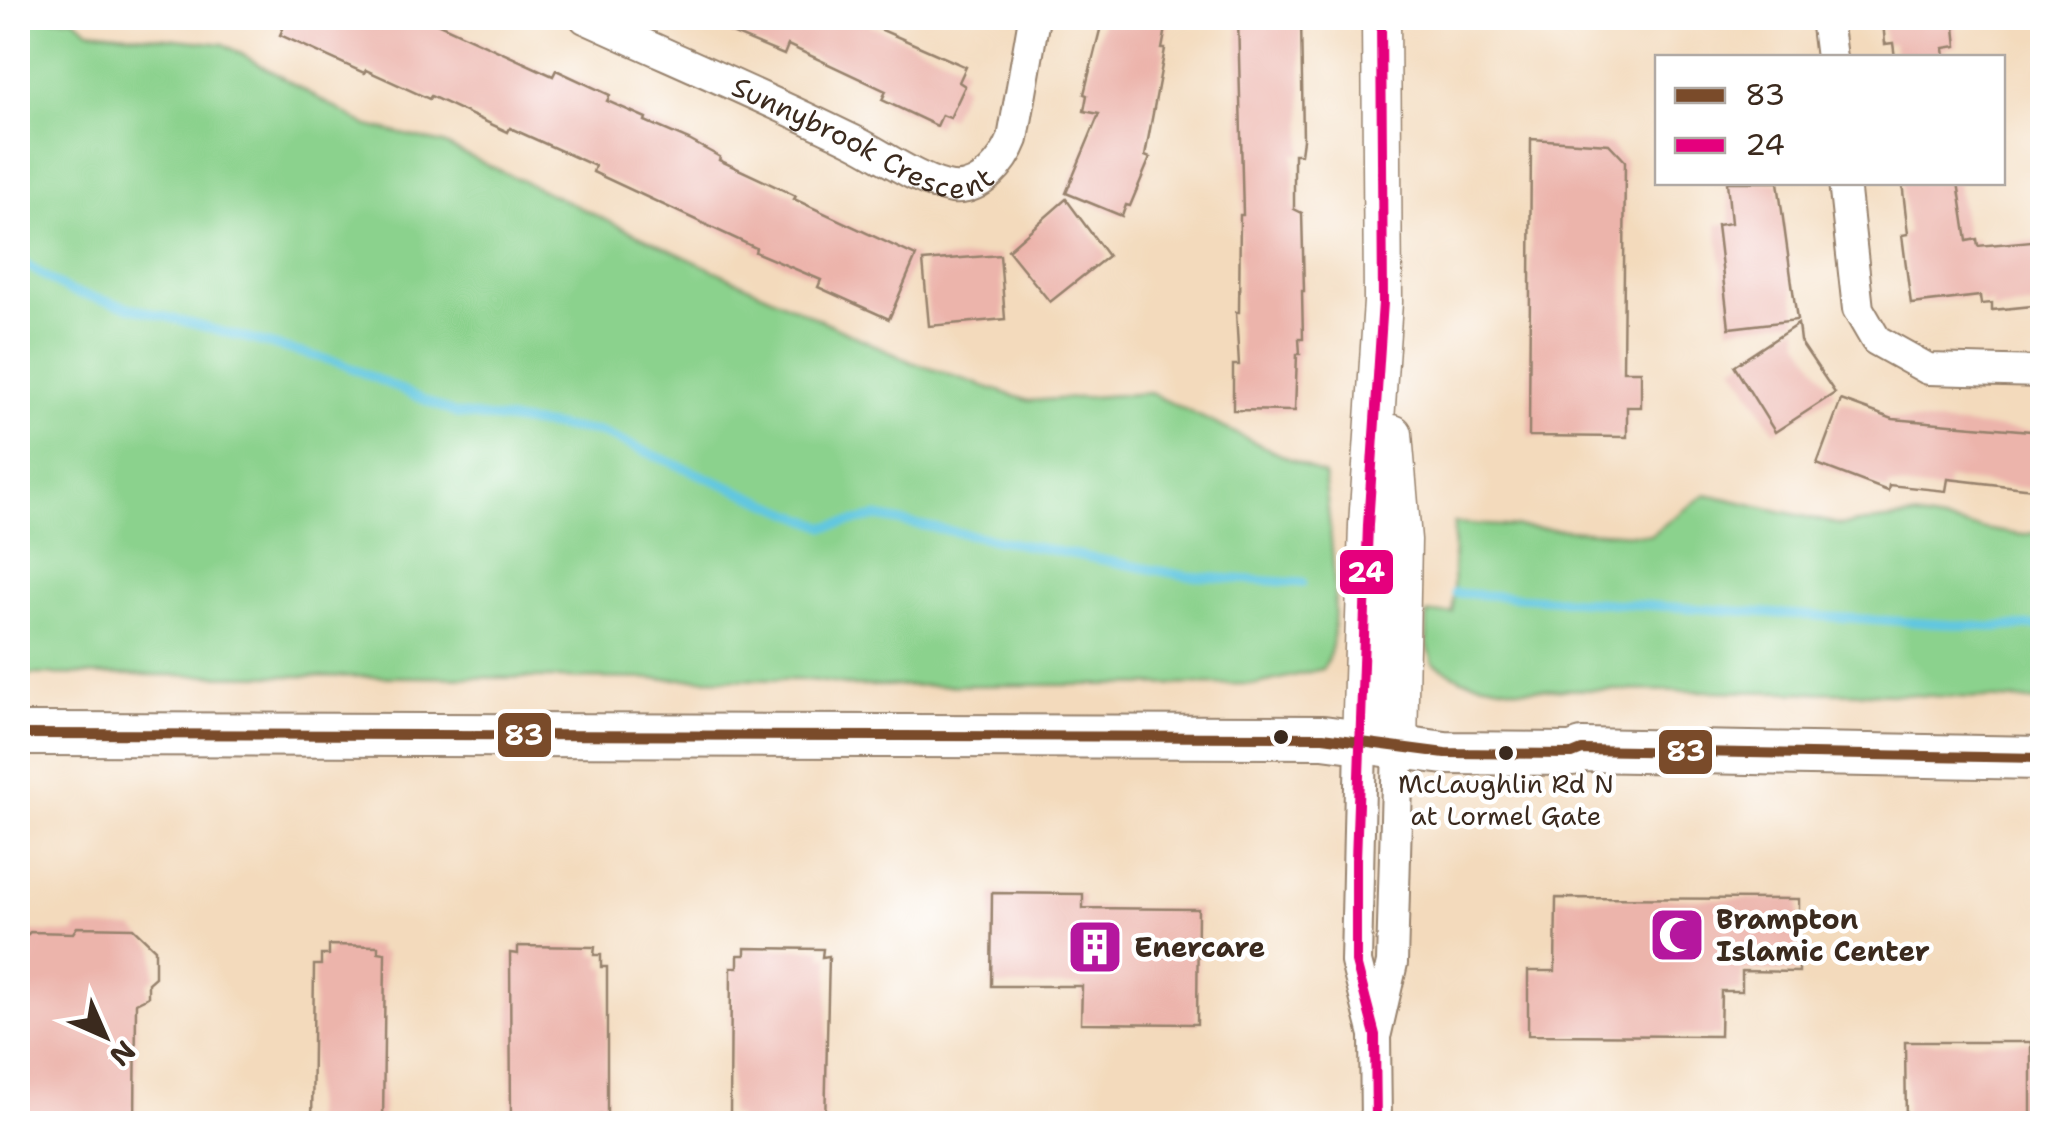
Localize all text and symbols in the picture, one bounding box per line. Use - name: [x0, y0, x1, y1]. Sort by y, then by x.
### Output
- legend: [1655, 55, 2005, 185]
- street label: Sunnybrook Crescent: [726, 67, 1002, 207]
- text: 83: [1745, 74, 1785, 115]
- text: 24: [1745, 124, 1785, 165]
- line badge: 24: [1338, 548, 1395, 596]
- text: 24: [1347, 553, 1385, 591]
- line badge: 83: [496, 711, 553, 759]
- text: 83: [505, 716, 543, 754]
- unlabelled marker: [1271, 727, 1291, 747]
- line badge: 83: [1657, 728, 1714, 776]
- text: 83: [1667, 732, 1705, 770]
- marker: McLaughlin Rd N at Lormel Gate: [1496, 743, 1516, 763]
- place label: McLaughlin Rd N at Lormel Gate: [1398, 766, 1614, 833]
- place label: Brampton Islamic Center: [1716, 900, 1930, 970]
- mosque icon: Brampton Islamic Center: [1647, 905, 1707, 965]
- building icon: Enercare: [1065, 917, 1125, 977]
- place label: Enercare: [1134, 928, 1265, 966]
- north arrow: [55, 986, 155, 1086]
- text: N: [101, 1032, 144, 1075]

